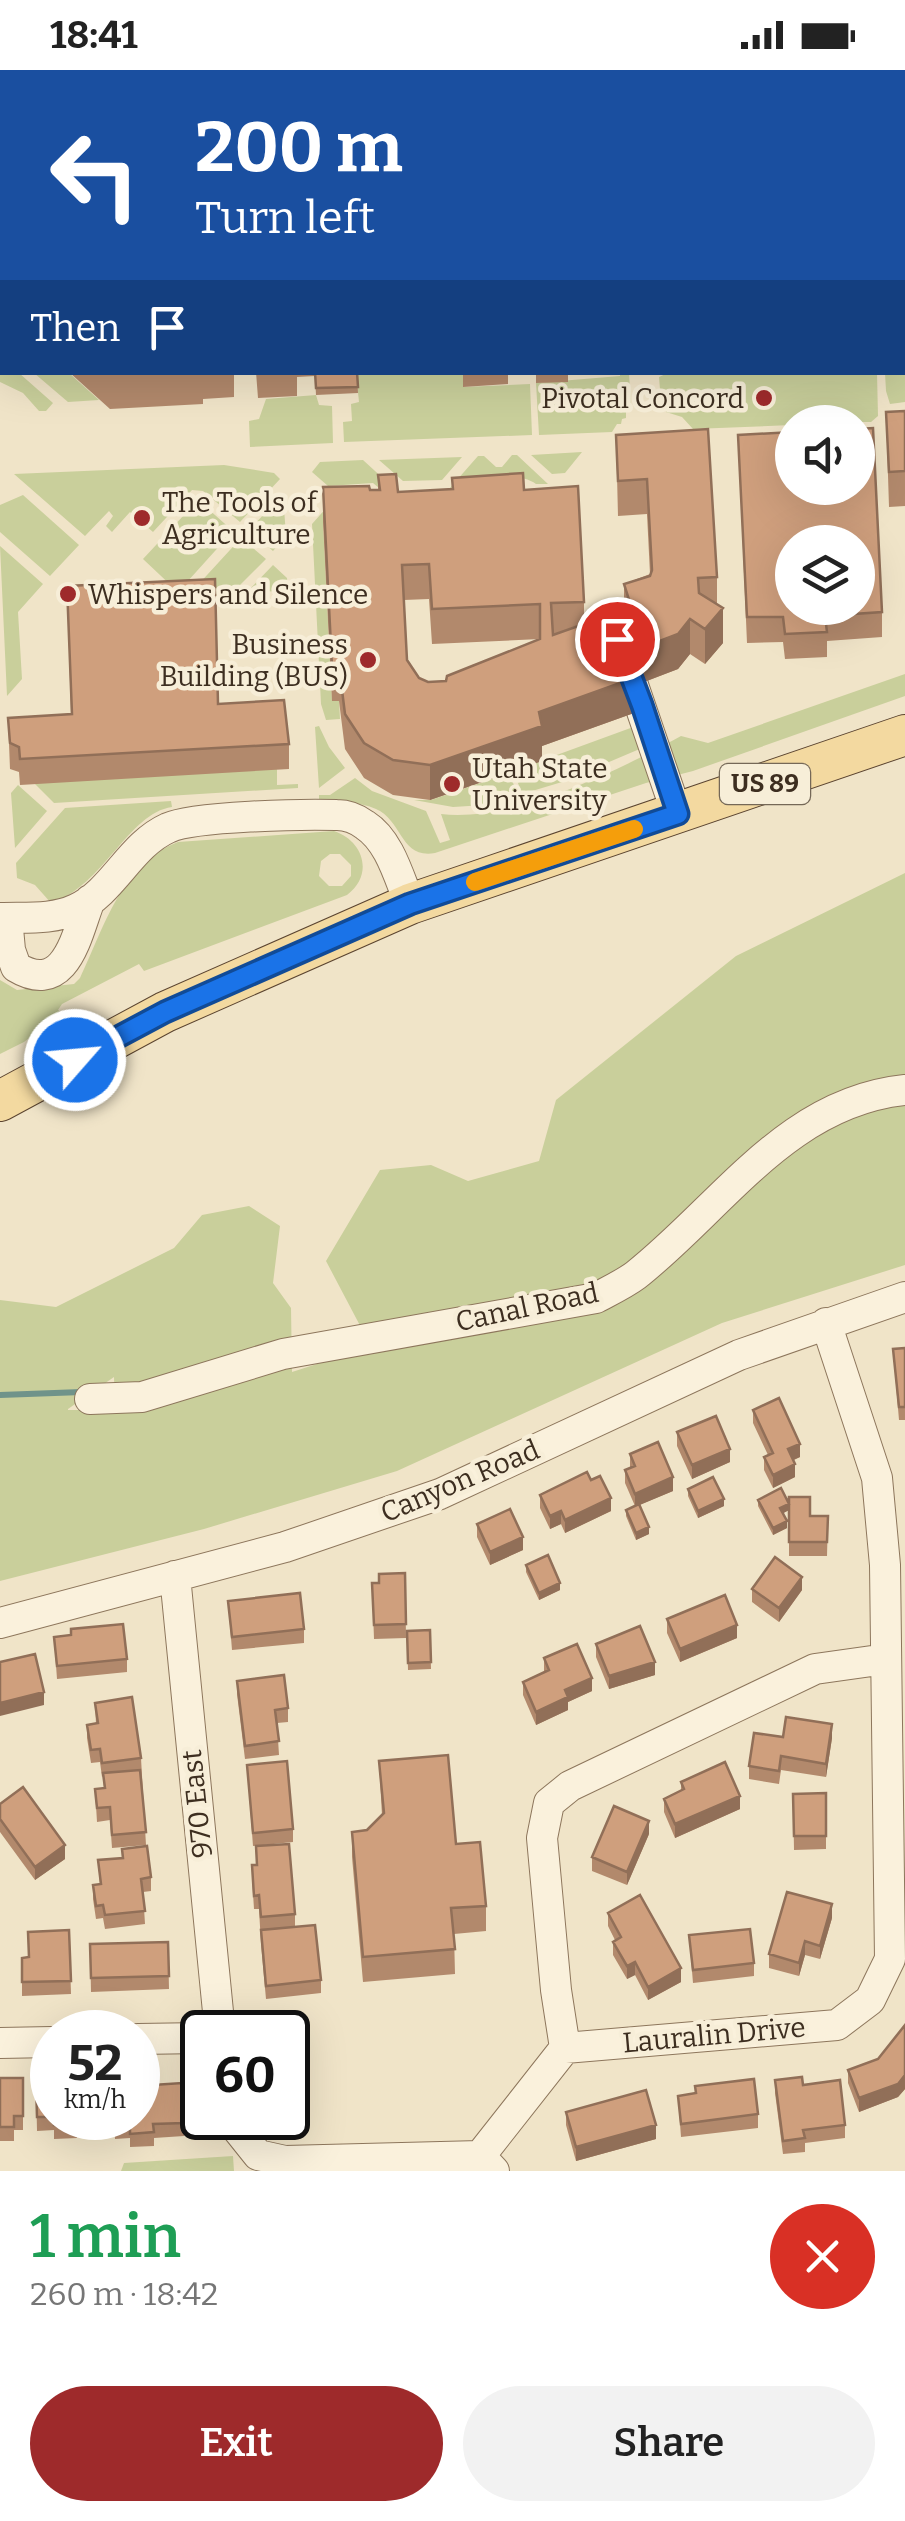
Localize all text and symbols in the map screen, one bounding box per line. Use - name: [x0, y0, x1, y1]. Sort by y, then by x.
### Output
- text: 18:41: [50, 12, 138, 58]
- text: 200 m: [195, 106, 403, 190]
- icon: left: [30, 110, 160, 240]
- text: Turn left: [195, 191, 375, 245]
- icon: arrive: [140, 300, 195, 355]
- text: Then: [30, 305, 120, 351]
- place label: Pivotal Concord: [541, 382, 744, 415]
- marker: Pivotal Concord: [753, 387, 775, 409]
- map controls: [775, 405, 875, 625]
- button: sound: [775, 405, 875, 505]
- place label: The Tools of Agriculture: [162, 486, 319, 551]
- marker: The Tools of Agriculture: [131, 507, 153, 529]
- button: layers: [775, 525, 875, 625]
- place label: Whispers and Silence: [88, 578, 368, 611]
- marker: Whispers and Silence: [57, 583, 79, 605]
- pin: [575, 597, 660, 682]
- icon: arrive: [590, 612, 645, 667]
- place label: Business Building (BUS): [160, 628, 348, 693]
- marker: Business Building (BUS): [357, 649, 379, 671]
- place label: Utah State University: [472, 752, 608, 817]
- road number: US 89: [720, 764, 810, 804]
- marker: Utah State University: [441, 773, 463, 795]
- position arrow: [23, 1008, 127, 1112]
- street label: Canal Road: [452, 1276, 602, 1338]
- street label: Canyon Road: [376, 1433, 544, 1529]
- street label: 970 East: [175, 1748, 219, 1860]
- speed limit sign: 60: [180, 2010, 310, 2140]
- street label: Lauralin Drive: [621, 2011, 807, 2059]
- text: 52: [68, 2033, 122, 2093]
- text: km/h: [64, 2085, 126, 2115]
- text: 1 min: [30, 2201, 181, 2273]
- button: close: [770, 2204, 875, 2309]
- text: 260 m · 18:42: [30, 2275, 218, 2313]
- button: Exit: [30, 2386, 443, 2501]
- button: Share: [463, 2386, 875, 2501]

